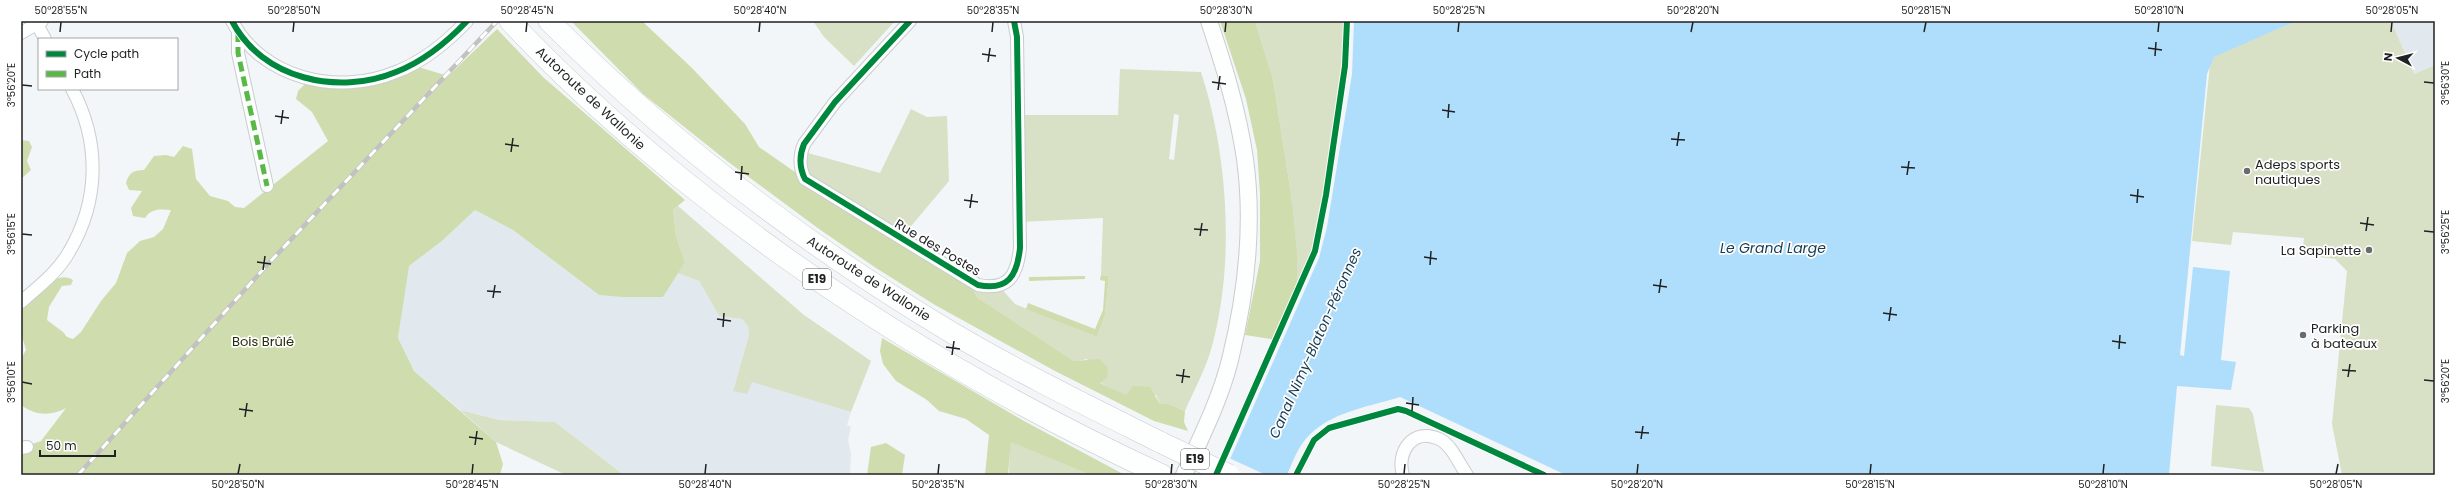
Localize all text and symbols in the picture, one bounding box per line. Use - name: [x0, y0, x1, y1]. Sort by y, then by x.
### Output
- text: 50°28'55"N: [35, 3, 87, 18]
- text: 50°28'50"N: [268, 3, 320, 18]
- text: 50°28'45"N: [501, 3, 553, 18]
- text: 50°28'40"N: [734, 3, 786, 18]
- text: 50°28'35"N: [967, 3, 1019, 18]
- text: 50°28'30"N: [1200, 3, 1252, 18]
- text: 50°28'25"N: [1433, 3, 1485, 18]
- text: 50°28'20"N: [1667, 3, 1719, 18]
- text: 50°28'15"N: [1901, 3, 1951, 18]
- text: 50°28'10"N: [2134, 3, 2184, 18]
- text: 50°28'05"N: [2366, 3, 2418, 18]
- legend: [38, 38, 178, 90]
- north arrow: [2378, 38, 2418, 78]
- street label: Autoroute de Wallonie: [532, 42, 650, 154]
- text: Cycle path: [74, 45, 139, 62]
- text: N: [2380, 52, 2397, 62]
- text: 3°56'30"E: [2438, 61, 2453, 105]
- text: 3°56'20"E: [4, 63, 19, 107]
- text: Path: [74, 65, 101, 82]
- place label: Adeps sports nautiques: [2255, 155, 2340, 189]
- marker: Adeps sports nautiques: [2242, 166, 2252, 176]
- text: 3°56'25"E: [2438, 210, 2453, 254]
- text: 3°56'15"E: [4, 213, 19, 255]
- street label: Rue des Postes: [891, 214, 984, 281]
- street label: Autoroute de Wallonie: [803, 231, 934, 326]
- water label: Le Grand Large: [1720, 238, 1826, 258]
- place label: La Sapinette: [2281, 241, 2361, 260]
- water label: Canal Nimy-Blaton-Péronnes: [1264, 245, 1366, 441]
- marker: La Sapinette: [2364, 245, 2374, 255]
- road number: E19: [803, 269, 831, 289]
- place label: Parking à bateaux: [2311, 319, 2378, 353]
- marker: Parking à bateaux: [2298, 330, 2308, 340]
- park label: Bois Brûlé: [232, 332, 294, 351]
- text: 3°56'20"E: [2438, 359, 2453, 403]
- text: 3°56'10"E: [4, 361, 19, 403]
- scale bar: [40, 432, 115, 458]
- text: 50 m: [46, 437, 77, 454]
- road number: E19: [1181, 449, 1209, 469]
- text: 50°28'50"N: [212, 477, 264, 492]
- text: 50°28'45"N: [446, 477, 498, 492]
- text: 50°28'40"N: [679, 477, 731, 492]
- text: 50°28'35"N: [912, 477, 964, 492]
- text: 50°28'30"N: [1145, 477, 1197, 492]
- text: 50°28'25"N: [1378, 477, 1430, 492]
- text: 50°28'20"N: [1611, 477, 1663, 492]
- text: 50°28'15"N: [1845, 477, 1895, 492]
- text: 50°28'10"N: [2078, 477, 2128, 492]
- text: 50°28'05"N: [2310, 477, 2362, 492]

